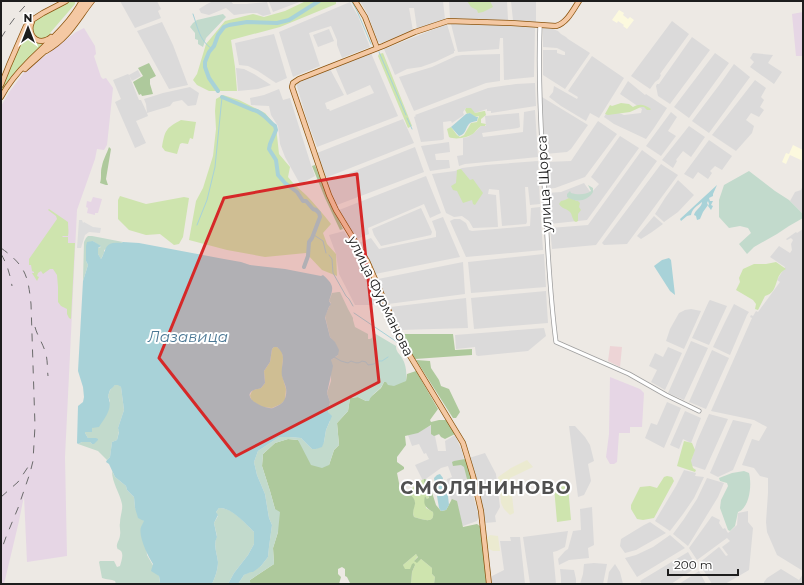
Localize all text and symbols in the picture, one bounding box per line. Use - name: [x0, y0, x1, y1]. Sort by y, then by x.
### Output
- north arrow: [8, 8, 48, 48]
- text: N: [24, 11, 32, 25]
- street label: улица Щорса: [532, 135, 556, 234]
- street label: улица Фурманова: [344, 232, 418, 359]
- water label: Лазавица: [147, 327, 228, 346]
- district label: СМОЛЯНИНОВО: [400, 477, 572, 499]
- scale bar: [668, 551, 738, 577]
- text: 200 m: [674, 557, 713, 572]

